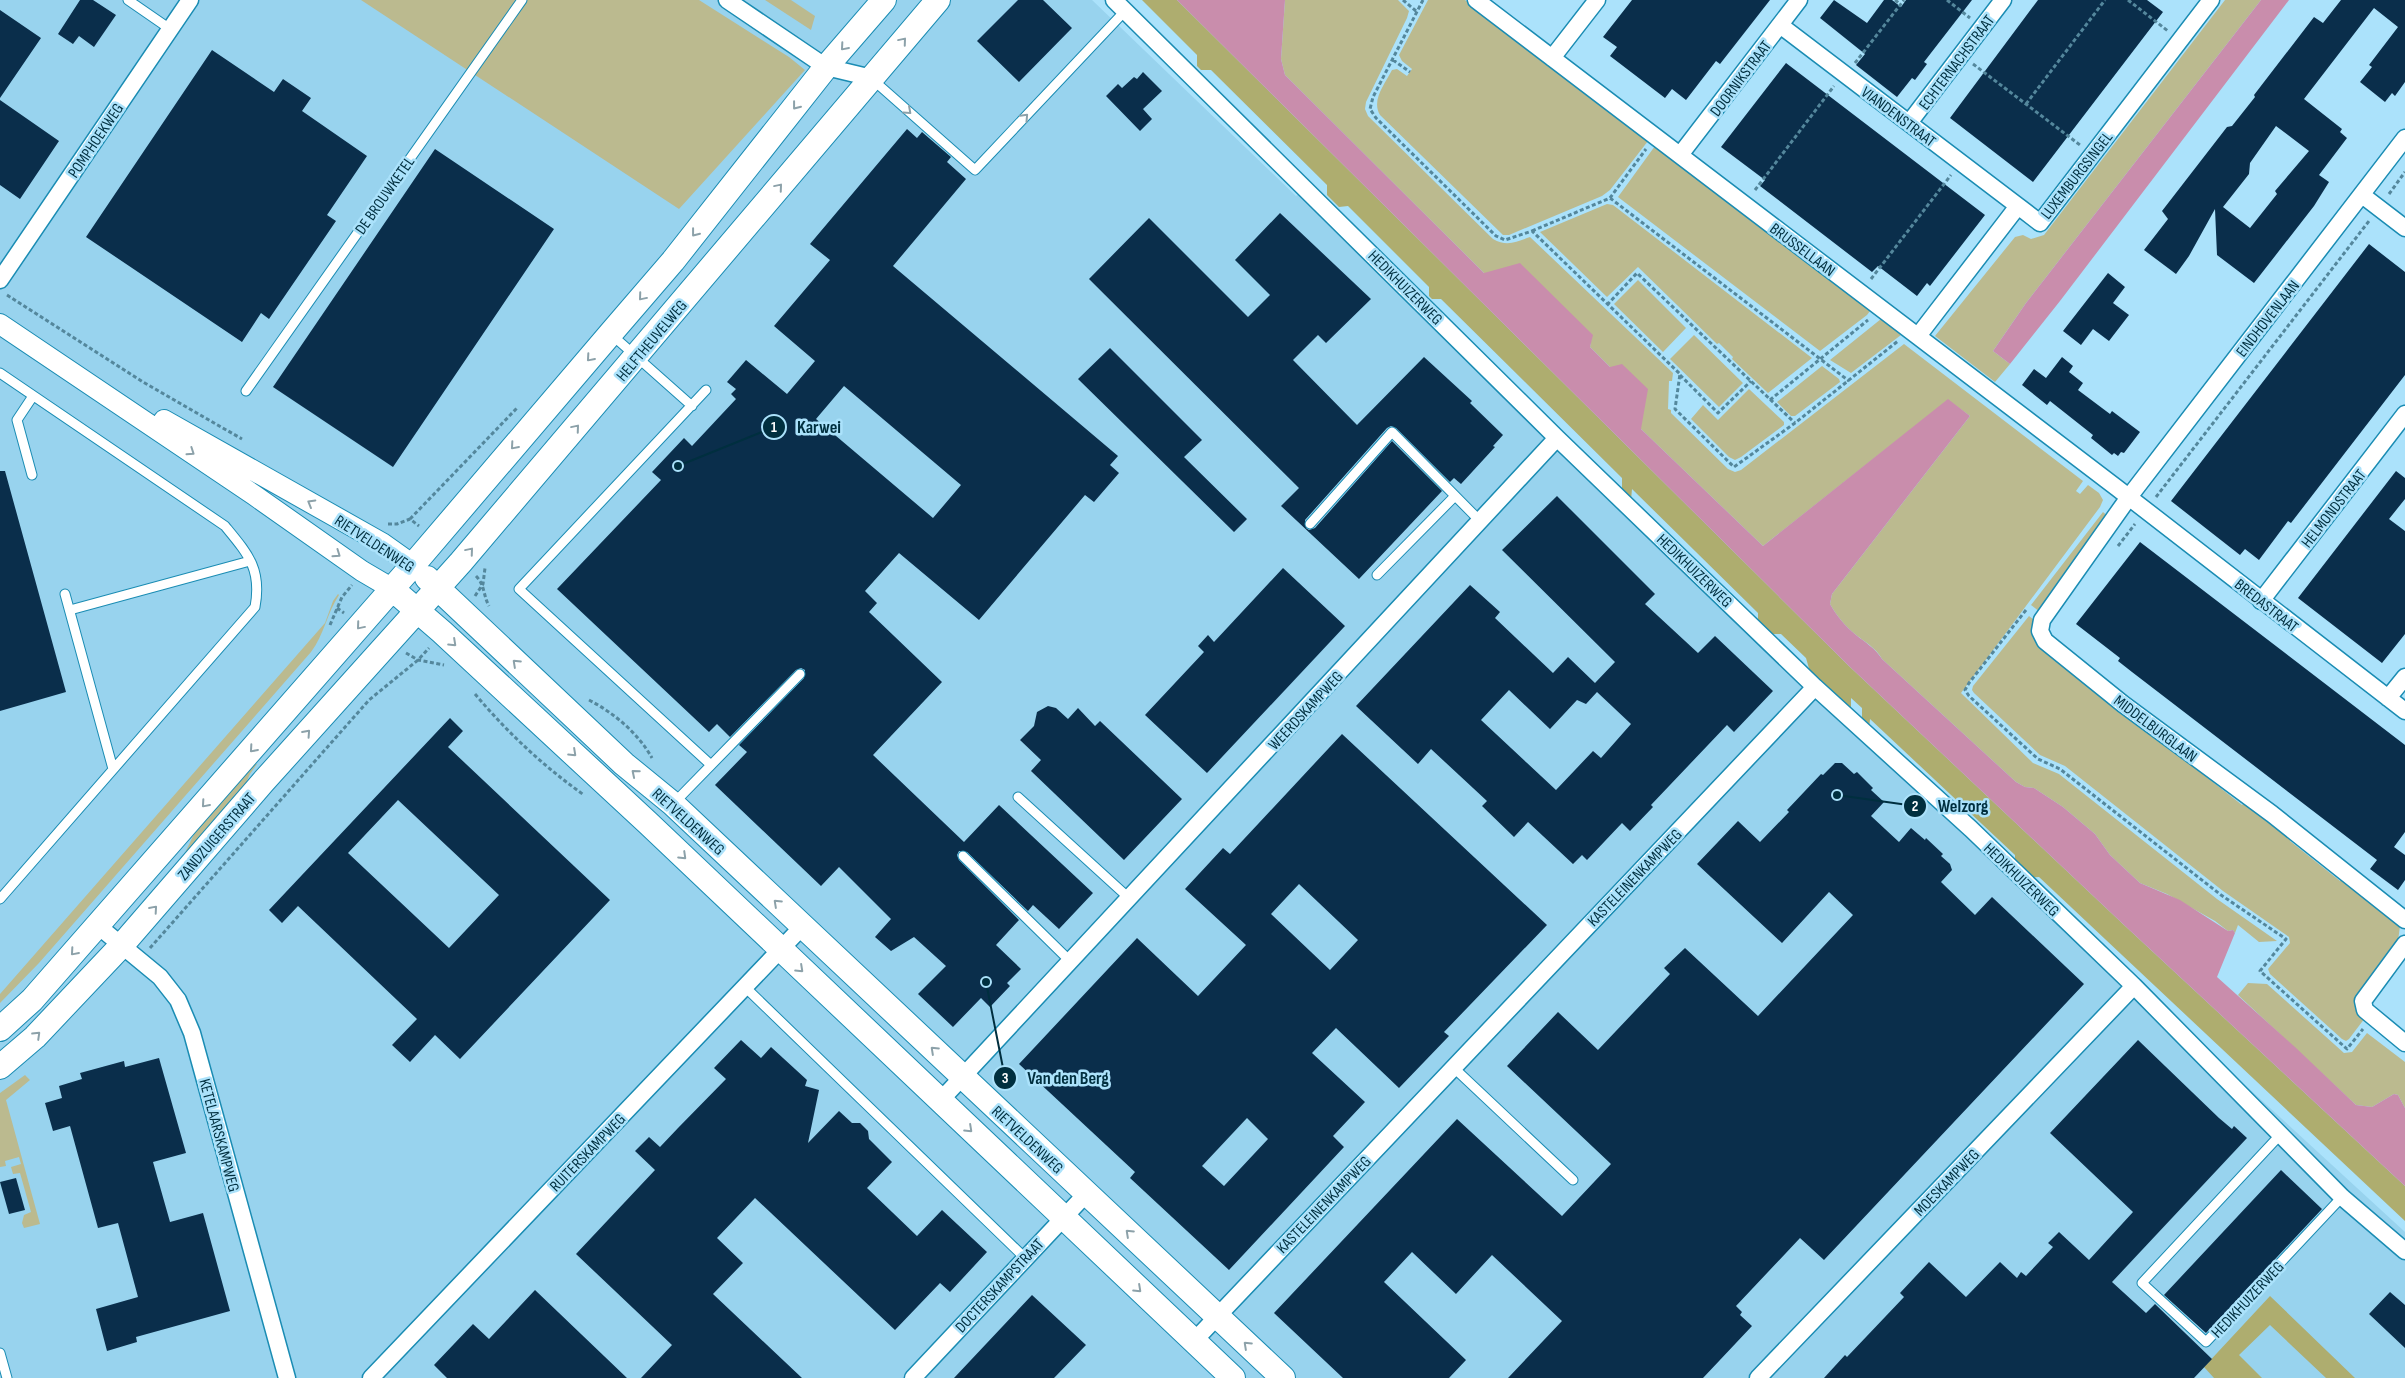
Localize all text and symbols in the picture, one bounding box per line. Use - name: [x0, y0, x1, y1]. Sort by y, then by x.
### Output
- street label: ECHTERNACHSTRAAT: [1915, 11, 1999, 114]
- street label: DOORNIKSTRAAT: [1707, 37, 1776, 121]
- one-way arrow: [898, 38, 906, 47]
- one-way arrow: [841, 41, 849, 50]
- street label: VIANDENSTRAAT: [1857, 83, 1939, 152]
- street label: POMPHOEKWEG: [64, 100, 128, 182]
- one-way arrow: [792, 100, 801, 109]
- one-way arrow: [903, 105, 912, 114]
- one-way arrow: [1019, 114, 1028, 123]
- street label: LUXEMBURGSINGEL: [2037, 128, 2117, 223]
- street label: DE BROUWKETEL: [352, 153, 419, 238]
- one-way arrow: [774, 184, 783, 193]
- street label: BRUSSELLAAN: [1766, 220, 1838, 281]
- one-way arrow: [692, 227, 700, 236]
- street label: HEDIKHUIZERWEG: [1364, 247, 1446, 329]
- street label: EINDHOVENLAAN: [2232, 277, 2304, 361]
- one-way arrow: [639, 291, 648, 300]
- street label: HELFTHEUVELWEG: [613, 297, 692, 385]
- one-way arrow: [587, 352, 596, 361]
- callout: Karwei: [762, 410, 851, 443]
- text: Karwei: [797, 417, 841, 438]
- text: 1: [771, 418, 777, 437]
- one-way arrow: [570, 424, 579, 433]
- one-way arrow: [512, 440, 520, 449]
- one-way arrow: [185, 446, 194, 455]
- street label: HELMONDSTRAAT: [2298, 466, 2371, 552]
- one-way arrow: [308, 500, 317, 510]
- street label: RIETVELDENWEG: [331, 512, 417, 577]
- street label: HEDIKHUIZERWEG: [1652, 530, 1736, 612]
- one-way arrow: [331, 548, 341, 557]
- one-way arrow: [465, 548, 474, 557]
- street label: BREDASTRAAT: [2230, 575, 2302, 637]
- one-way arrow: [356, 620, 365, 629]
- one-way arrow: [448, 637, 457, 646]
- one-way arrow: [513, 660, 522, 669]
- street label: WEERDSKAMPWEG: [1265, 668, 1347, 754]
- street label: MIDDELBURGLAAN: [2110, 692, 2201, 767]
- one-way arrow: [301, 729, 310, 738]
- one-way arrow: [250, 743, 259, 752]
- one-way arrow: [567, 747, 576, 756]
- one-way arrow: [632, 771, 641, 779]
- street label: RIETVELDENWEG: [648, 785, 728, 860]
- street label: ZANDZUIGERSTRAAT: [174, 789, 260, 884]
- callout: Welzorg: [1902, 789, 1998, 822]
- text: Welzorg: [1938, 796, 1989, 817]
- text: 2: [1912, 797, 1918, 816]
- one-way arrow: [202, 798, 211, 807]
- street label: KASTELEINENKAMPWEG: [1584, 825, 1686, 931]
- street label: HEDIKHUIZERWEG: [1979, 839, 2063, 921]
- one-way arrow: [678, 850, 687, 859]
- one-way arrow: [774, 900, 783, 909]
- one-way arrow: [148, 905, 157, 914]
- one-way arrow: [71, 946, 80, 955]
- one-way arrow: [795, 963, 804, 972]
- one-way arrow: [31, 1032, 40, 1041]
- one-way arrow: [930, 1047, 939, 1056]
- callout: Van den Berg: [992, 1061, 1119, 1094]
- text: Van den Berg: [1027, 1068, 1109, 1089]
- text: 3: [1002, 1069, 1009, 1088]
- street label: KETELAARSKAMPWEG: [194, 1077, 243, 1194]
- street label: RIETVELDENWEG: [987, 1102, 1067, 1178]
- street label: RUITERSKAMPWEG: [546, 1110, 630, 1196]
- one-way arrow: [964, 1123, 973, 1132]
- street label: MOESKAMPWEG: [1910, 1145, 1984, 1221]
- street label: KASTELEINENKAMPWEG: [1273, 1152, 1375, 1258]
- one-way arrow: [1125, 1230, 1134, 1239]
- street label: DOCTERSKAMPSTRAAT: [952, 1235, 1049, 1337]
- street label: HEDIKHUIZERWEG: [2208, 1258, 2288, 1342]
- one-way arrow: [1133, 1283, 1142, 1292]
- one-way arrow: [1244, 1342, 1253, 1351]

